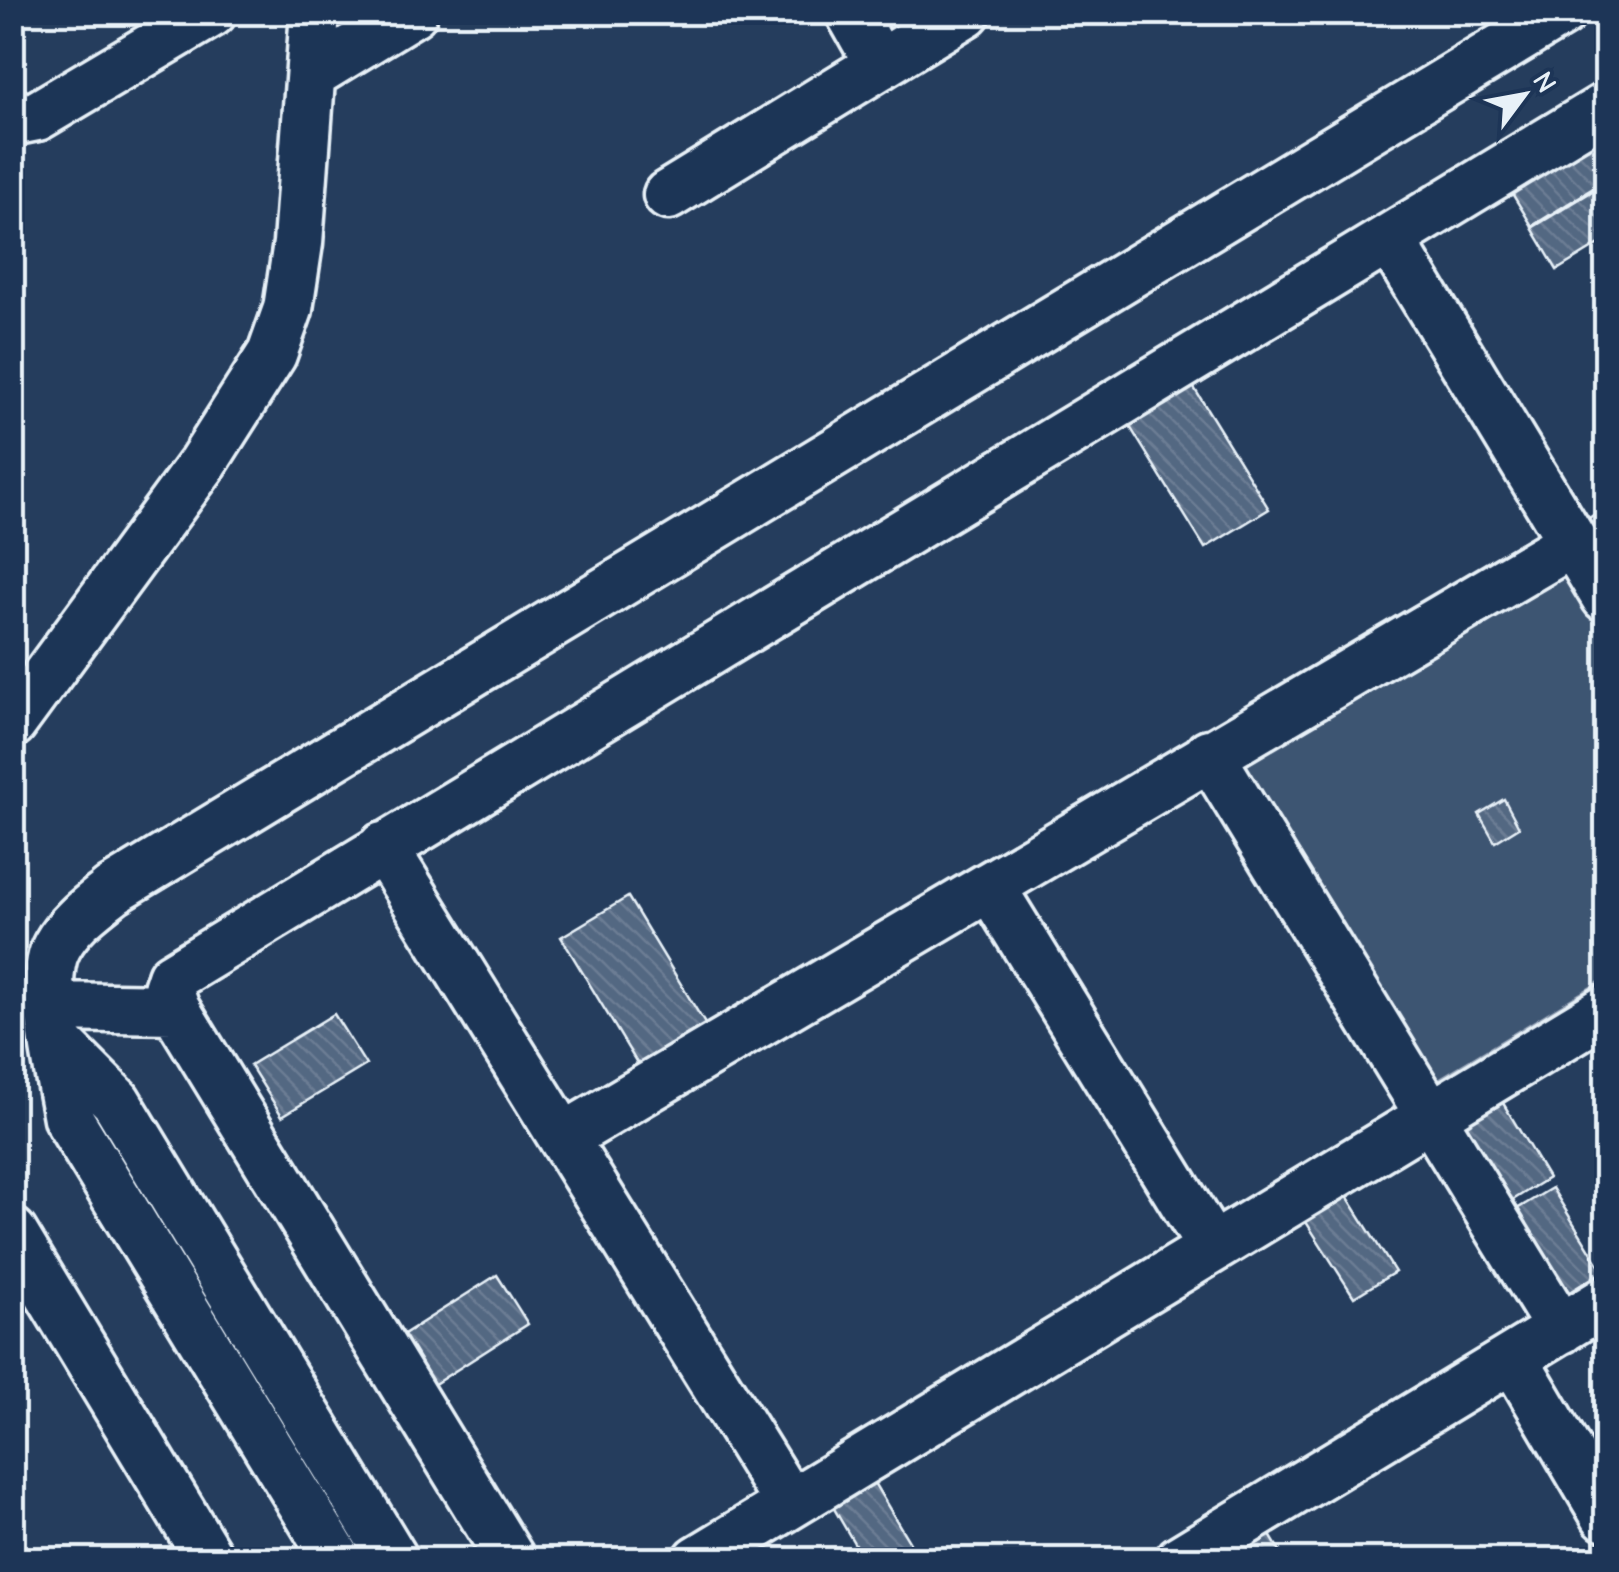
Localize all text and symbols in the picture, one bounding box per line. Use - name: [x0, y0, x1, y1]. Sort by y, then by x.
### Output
- north arrow: [1474, 45, 1574, 145]
- text: N: [1526, 66, 1563, 99]

